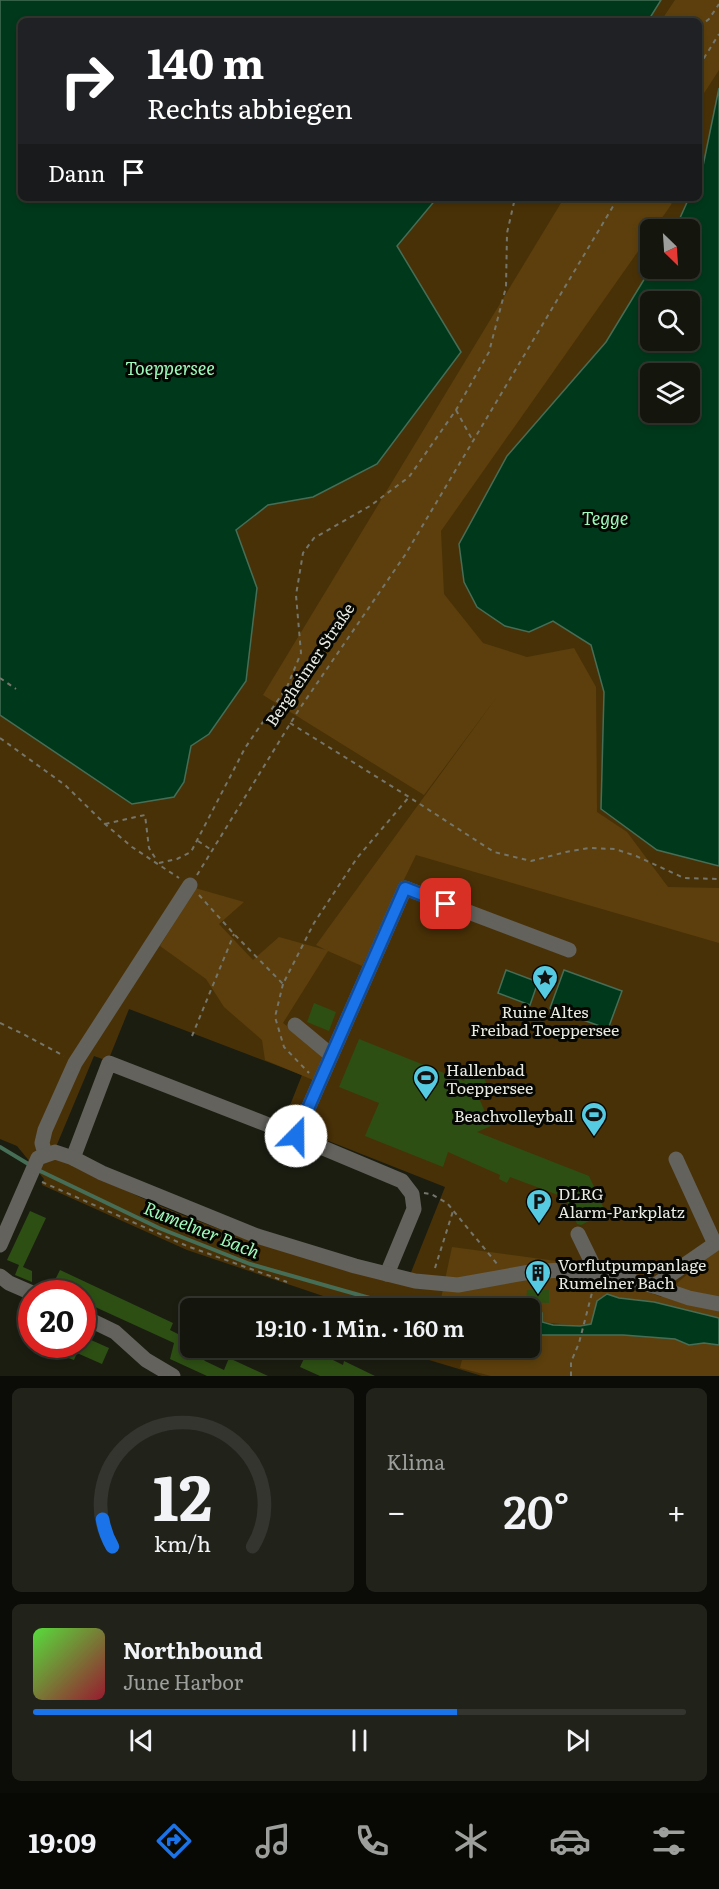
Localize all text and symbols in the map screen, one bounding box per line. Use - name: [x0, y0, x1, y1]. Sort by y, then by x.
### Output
- text: 140 m: [147, 30, 264, 92]
- icon: right: [48, 42, 126, 120]
- text: Rechts abbiegen: [147, 87, 353, 127]
- text: Dann: [48, 156, 105, 189]
- icon: arrive: [117, 156, 150, 189]
- north arrow: [640, 219, 700, 279]
- map controls: [640, 219, 700, 423]
- button: search: [640, 291, 700, 351]
- water label: Toeppersee: [125, 354, 215, 381]
- button: layers: [640, 363, 700, 423]
- water label: Tegge: [582, 504, 628, 531]
- street label: Bergheimer Straße: [259, 597, 359, 731]
- pin: [420, 878, 471, 929]
- icon: arrive: [429, 887, 462, 920]
- place icon: Ruine Altes Freibad Toeppersee: [530, 963, 560, 1001]
- place label: Ruine Altes Freibad Toeppersee: [471, 999, 619, 1041]
- place label: Hallenbad Toeppersee: [446, 1057, 533, 1099]
- sports icon: Hallenbad Toeppersee: [411, 1063, 441, 1101]
- sports icon: Beachvolleyball: [579, 1100, 609, 1138]
- place label: Beachvolleyball: [454, 1103, 574, 1127]
- position arrow: [264, 1104, 328, 1168]
- place label: DLRG Alarm-Parkplatz: [558, 1181, 685, 1223]
- parking icon: DLRG Alarm-Parkplatz: [524, 1187, 554, 1225]
- water label: Rumelner Bach: [140, 1194, 264, 1265]
- place label: Vorflutpumpanlage Rumelner Bach: [558, 1252, 706, 1294]
- building icon: Vorflutpumpanlage Rumelner Bach: [523, 1258, 553, 1296]
- speed limit sign: 20: [18, 1280, 96, 1358]
- text: 19:10 · 1 Min. · 160 m: [256, 1311, 464, 1344]
- text: Klima: [387, 1446, 445, 1476]
- text: 12: [153, 1448, 212, 1540]
- text: 20°: [503, 1476, 569, 1543]
- text: −: [387, 1485, 406, 1534]
- text: +: [667, 1485, 686, 1534]
- text: km/h: [154, 1527, 211, 1559]
- text: Northbound: [123, 1633, 263, 1666]
- text: June Harbor: [123, 1666, 243, 1696]
- icon: previous: [125, 1724, 158, 1757]
- icon: pause: [343, 1724, 376, 1757]
- icon: next: [561, 1724, 594, 1757]
- icon: directions: [153, 1820, 195, 1862]
- icon: music: [252, 1820, 294, 1862]
- icon: phone: [351, 1820, 393, 1862]
- icon: climate: [450, 1820, 492, 1862]
- icon: car: [549, 1820, 591, 1862]
- icon: filters: [648, 1820, 690, 1862]
- text: 19:09: [29, 1821, 96, 1861]

